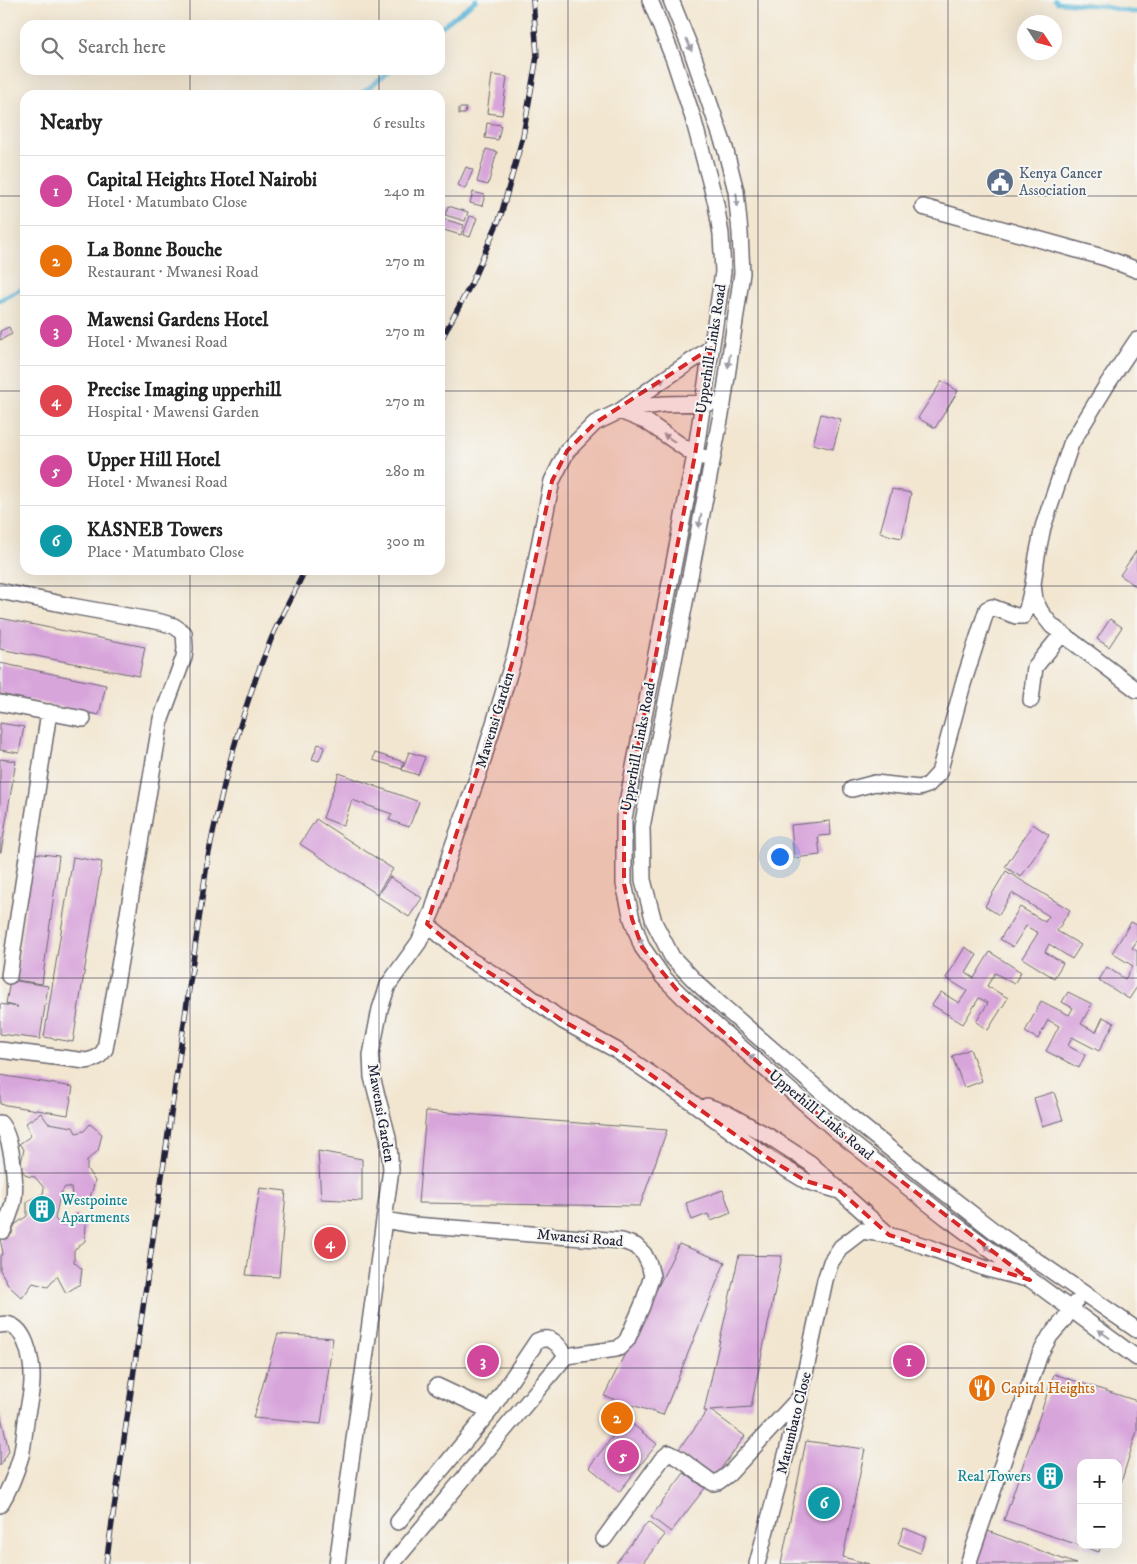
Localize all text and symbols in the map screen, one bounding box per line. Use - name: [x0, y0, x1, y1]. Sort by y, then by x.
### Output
- north arrow: [1017, 15, 1062, 60]
- search box: [20, 20, 445, 75]
- icon: search: [38, 34, 66, 62]
- text: Search here: [78, 36, 166, 59]
- one-way arrow: [686, 38, 694, 52]
- text: Nearby: [40, 110, 102, 136]
- text: 6 results: [372, 113, 425, 133]
- place label: Kenya Cancer Association: [1019, 164, 1103, 200]
- public building icon: Kenya Cancer Association: [985, 167, 1015, 197]
- text: Capital Heights Hotel Nairobi: [87, 169, 317, 192]
- text: 1: [53, 181, 59, 201]
- text: 240 m: [384, 181, 425, 201]
- text: Hotel · Matumbato Close: [87, 192, 247, 212]
- one-way arrow: [733, 192, 741, 208]
- text: La Bonne Bouche: [87, 239, 222, 262]
- text: 2: [52, 251, 60, 271]
- text: 270 m: [385, 251, 425, 271]
- text: Restaurant · Mwanesi Road: [87, 262, 258, 282]
- street label: Upperhill Links Road: [691, 282, 731, 415]
- text: Mawensi Gardens Hotel: [87, 309, 268, 332]
- text: 3: [53, 321, 59, 341]
- text: 270 m: [385, 321, 425, 341]
- text: Hotel · Mwanesi Road: [87, 332, 228, 352]
- one-way arrow: [725, 354, 733, 370]
- one-way arrow: [653, 378, 666, 387]
- text: Precise Imaging upperhill: [87, 379, 281, 402]
- text: 4: [51, 391, 61, 411]
- text: 270 m: [385, 391, 425, 411]
- text: Hospital · Mawensi Garden: [87, 402, 259, 422]
- one-way arrow: [663, 434, 676, 443]
- text: Upper Hill Hotel: [87, 449, 220, 472]
- text: 5: [52, 461, 60, 481]
- text: 280 m: [385, 461, 425, 481]
- text: Hotel · Mwanesi Road: [87, 472, 228, 492]
- one-way arrow: [696, 514, 704, 530]
- text: KASNEB Towers: [87, 519, 223, 542]
- text: 6: [52, 531, 60, 551]
- text: 300 m: [386, 531, 425, 551]
- text: Place · Matumbato Close: [87, 542, 244, 562]
- one-way arrow: [650, 657, 658, 672]
- street label: Mawensi Garden: [471, 669, 519, 770]
- street label: Upperhill Links Road: [616, 680, 660, 813]
- your location: [767, 844, 793, 870]
- one-way arrow: [637, 936, 646, 951]
- one-way arrow: [749, 1053, 761, 1065]
- street label: Mawensi Garden: [363, 1062, 399, 1164]
- street label: Upperhill Links Road: [765, 1066, 878, 1165]
- place label: Westpointe Apartments: [60, 1191, 130, 1227]
- building icon: Westpointe Apartments: [27, 1194, 57, 1224]
- pin: 4: [314, 1224, 346, 1262]
- street label: Mwanesi Road: [536, 1225, 624, 1251]
- one-way arrow: [983, 1244, 996, 1255]
- one-way arrow: [1097, 1329, 1111, 1339]
- pin: 3: [467, 1342, 499, 1380]
- pin: 1: [893, 1342, 925, 1380]
- street label: Matumbato Close: [772, 1370, 816, 1476]
- restaurant icon: Capital Heights: [967, 1373, 997, 1403]
- place label: Capital Heights: [1001, 1379, 1095, 1398]
- pin: 2: [601, 1399, 633, 1437]
- pin: 5: [607, 1437, 639, 1475]
- map controls: [1077, 1459, 1122, 1549]
- button: +: [1077, 1459, 1122, 1504]
- building icon: Real Towers: [1035, 1461, 1065, 1491]
- place label: Real Towers: [957, 1467, 1031, 1486]
- pin: 6: [808, 1484, 840, 1522]
- button: −: [1077, 1504, 1122, 1549]

